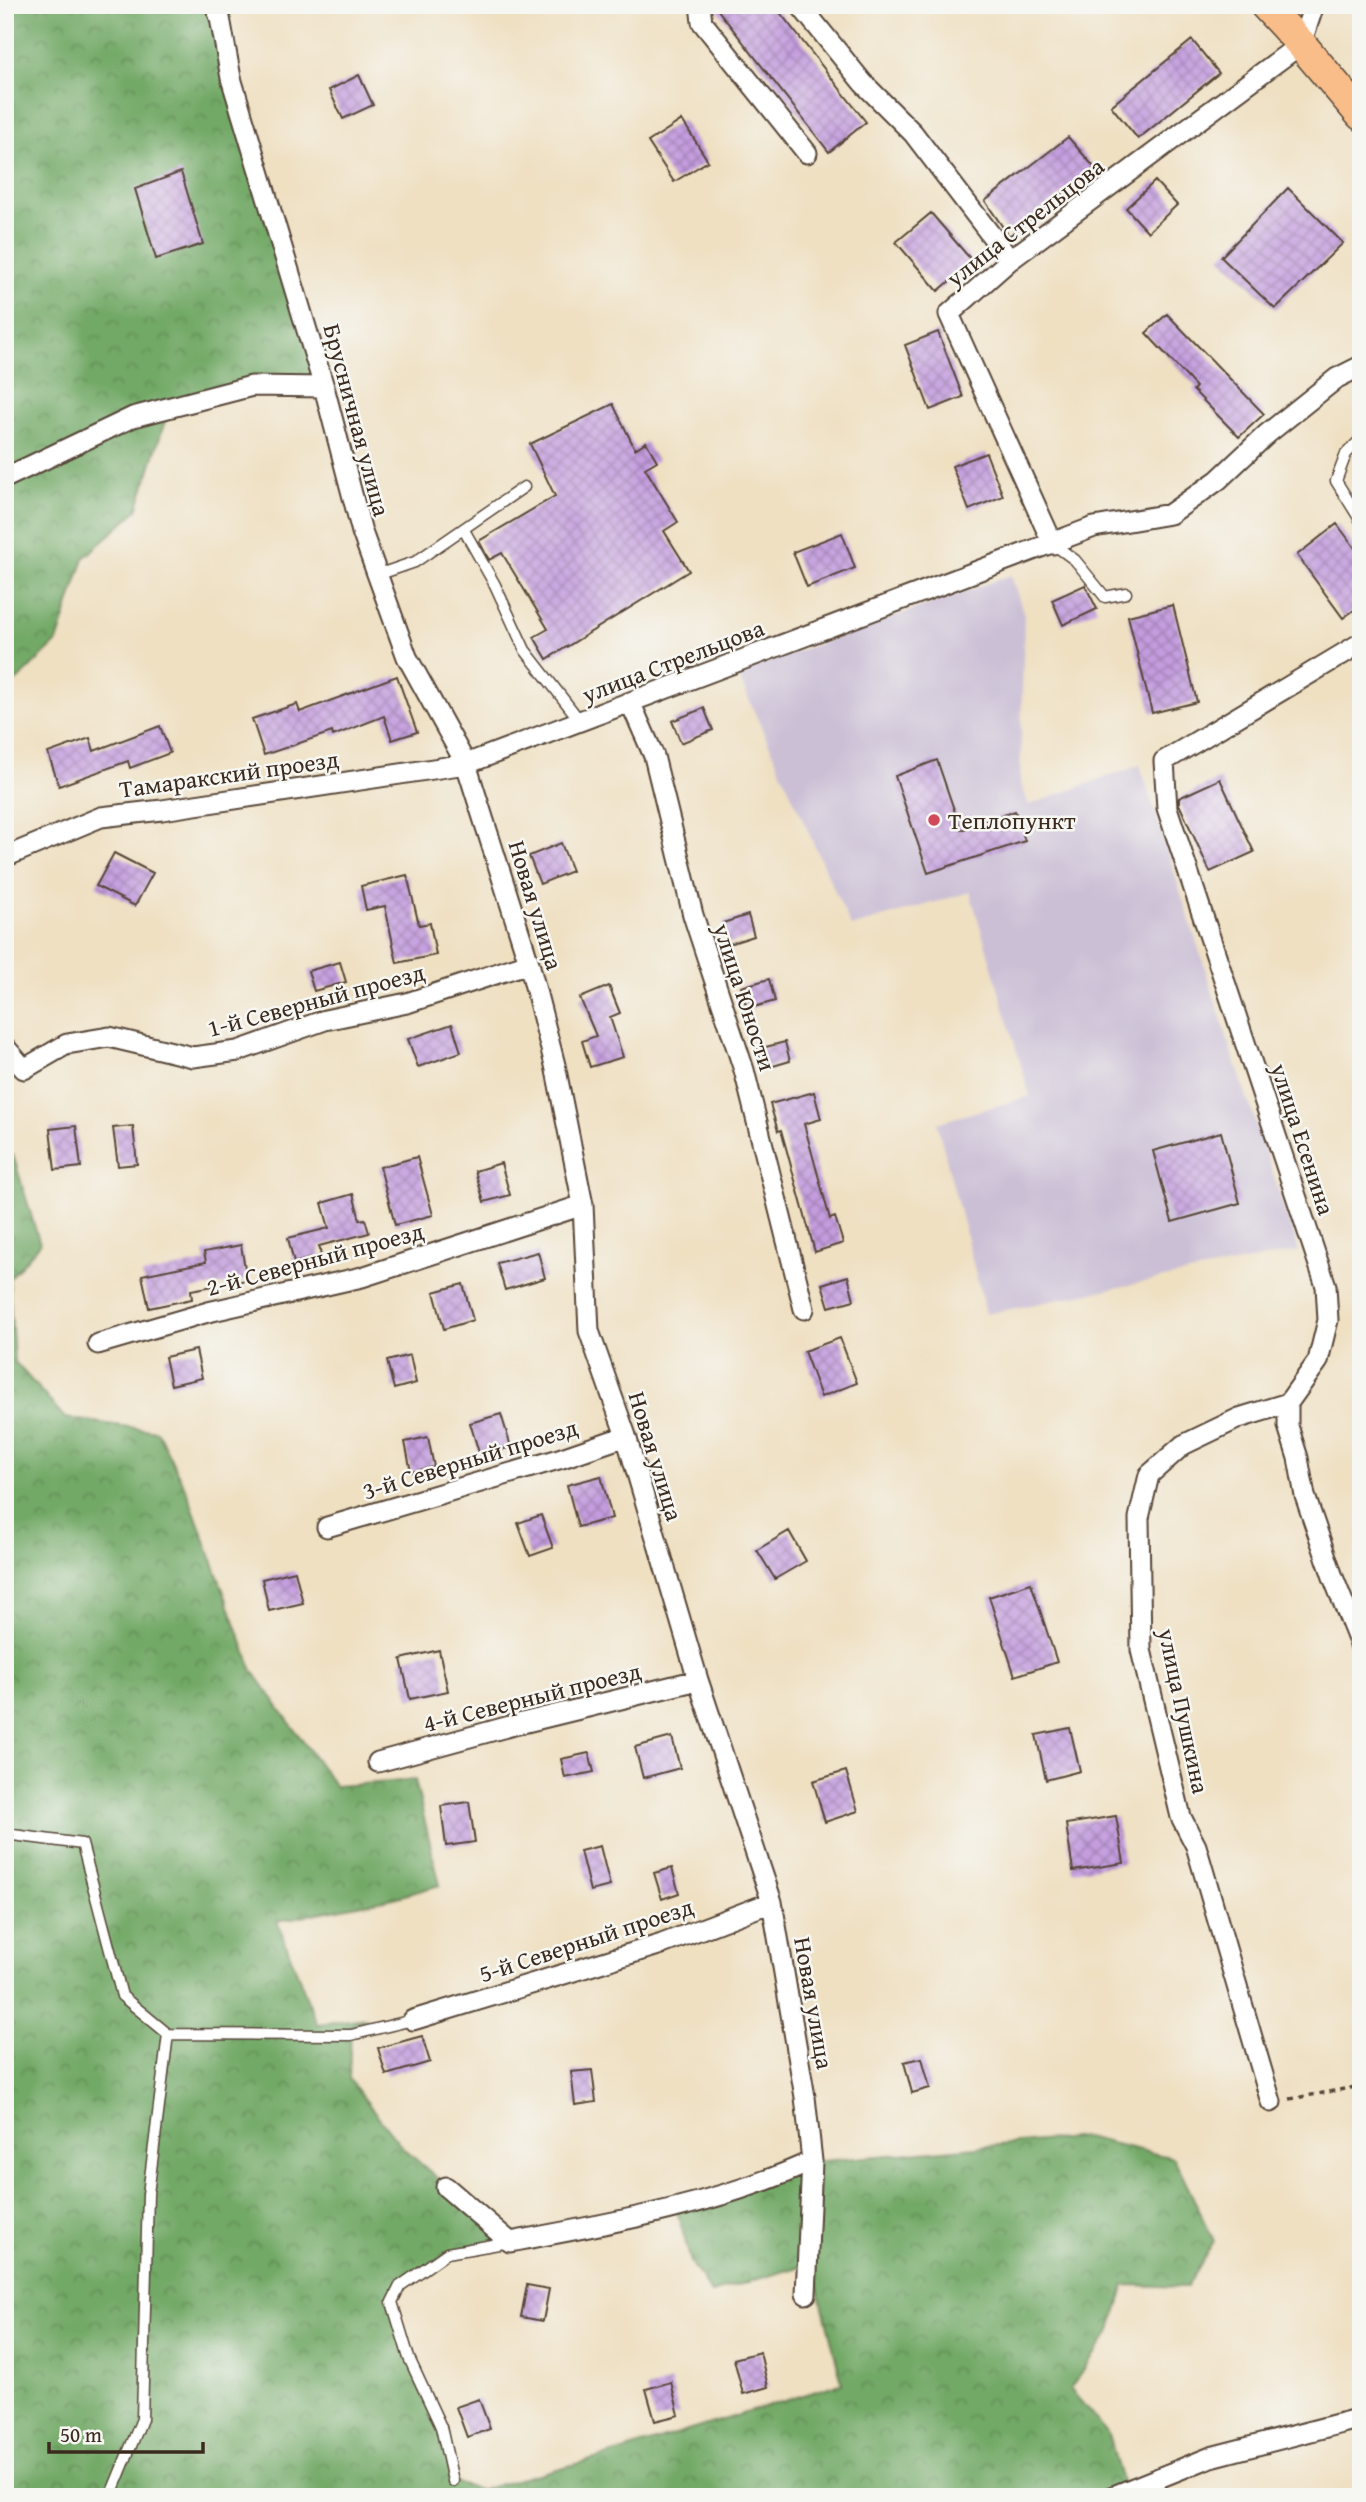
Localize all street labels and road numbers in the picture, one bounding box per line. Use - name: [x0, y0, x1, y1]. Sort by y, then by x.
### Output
- street label: улица Стрельцова: [938, 149, 1112, 296]
- street label: Брусничная улица: [314, 320, 400, 521]
- street label: улица Стрельцова: [576, 610, 770, 712]
- street label: Тамаракский проезд: [117, 741, 341, 807]
- street label: Новая улица: [500, 836, 572, 975]
- street label: улица Юности: [704, 918, 785, 1075]
- street label: 1-й Северный проезд: [204, 954, 428, 1046]
- street label: улица Есенина: [1262, 1058, 1344, 1220]
- street label: 2-й Северный проезд: [203, 1213, 427, 1305]
- street label: Новая улица: [620, 1387, 692, 1526]
- street label: 3-й Северный проезд: [358, 1410, 582, 1508]
- street label: улица Пушкина: [1149, 1624, 1219, 1797]
- street label: 4-й Северный проезд: [419, 1653, 645, 1741]
- street label: 5-й Северный проезд: [474, 1889, 698, 1991]
- street label: Новая улица: [785, 1934, 843, 2072]

